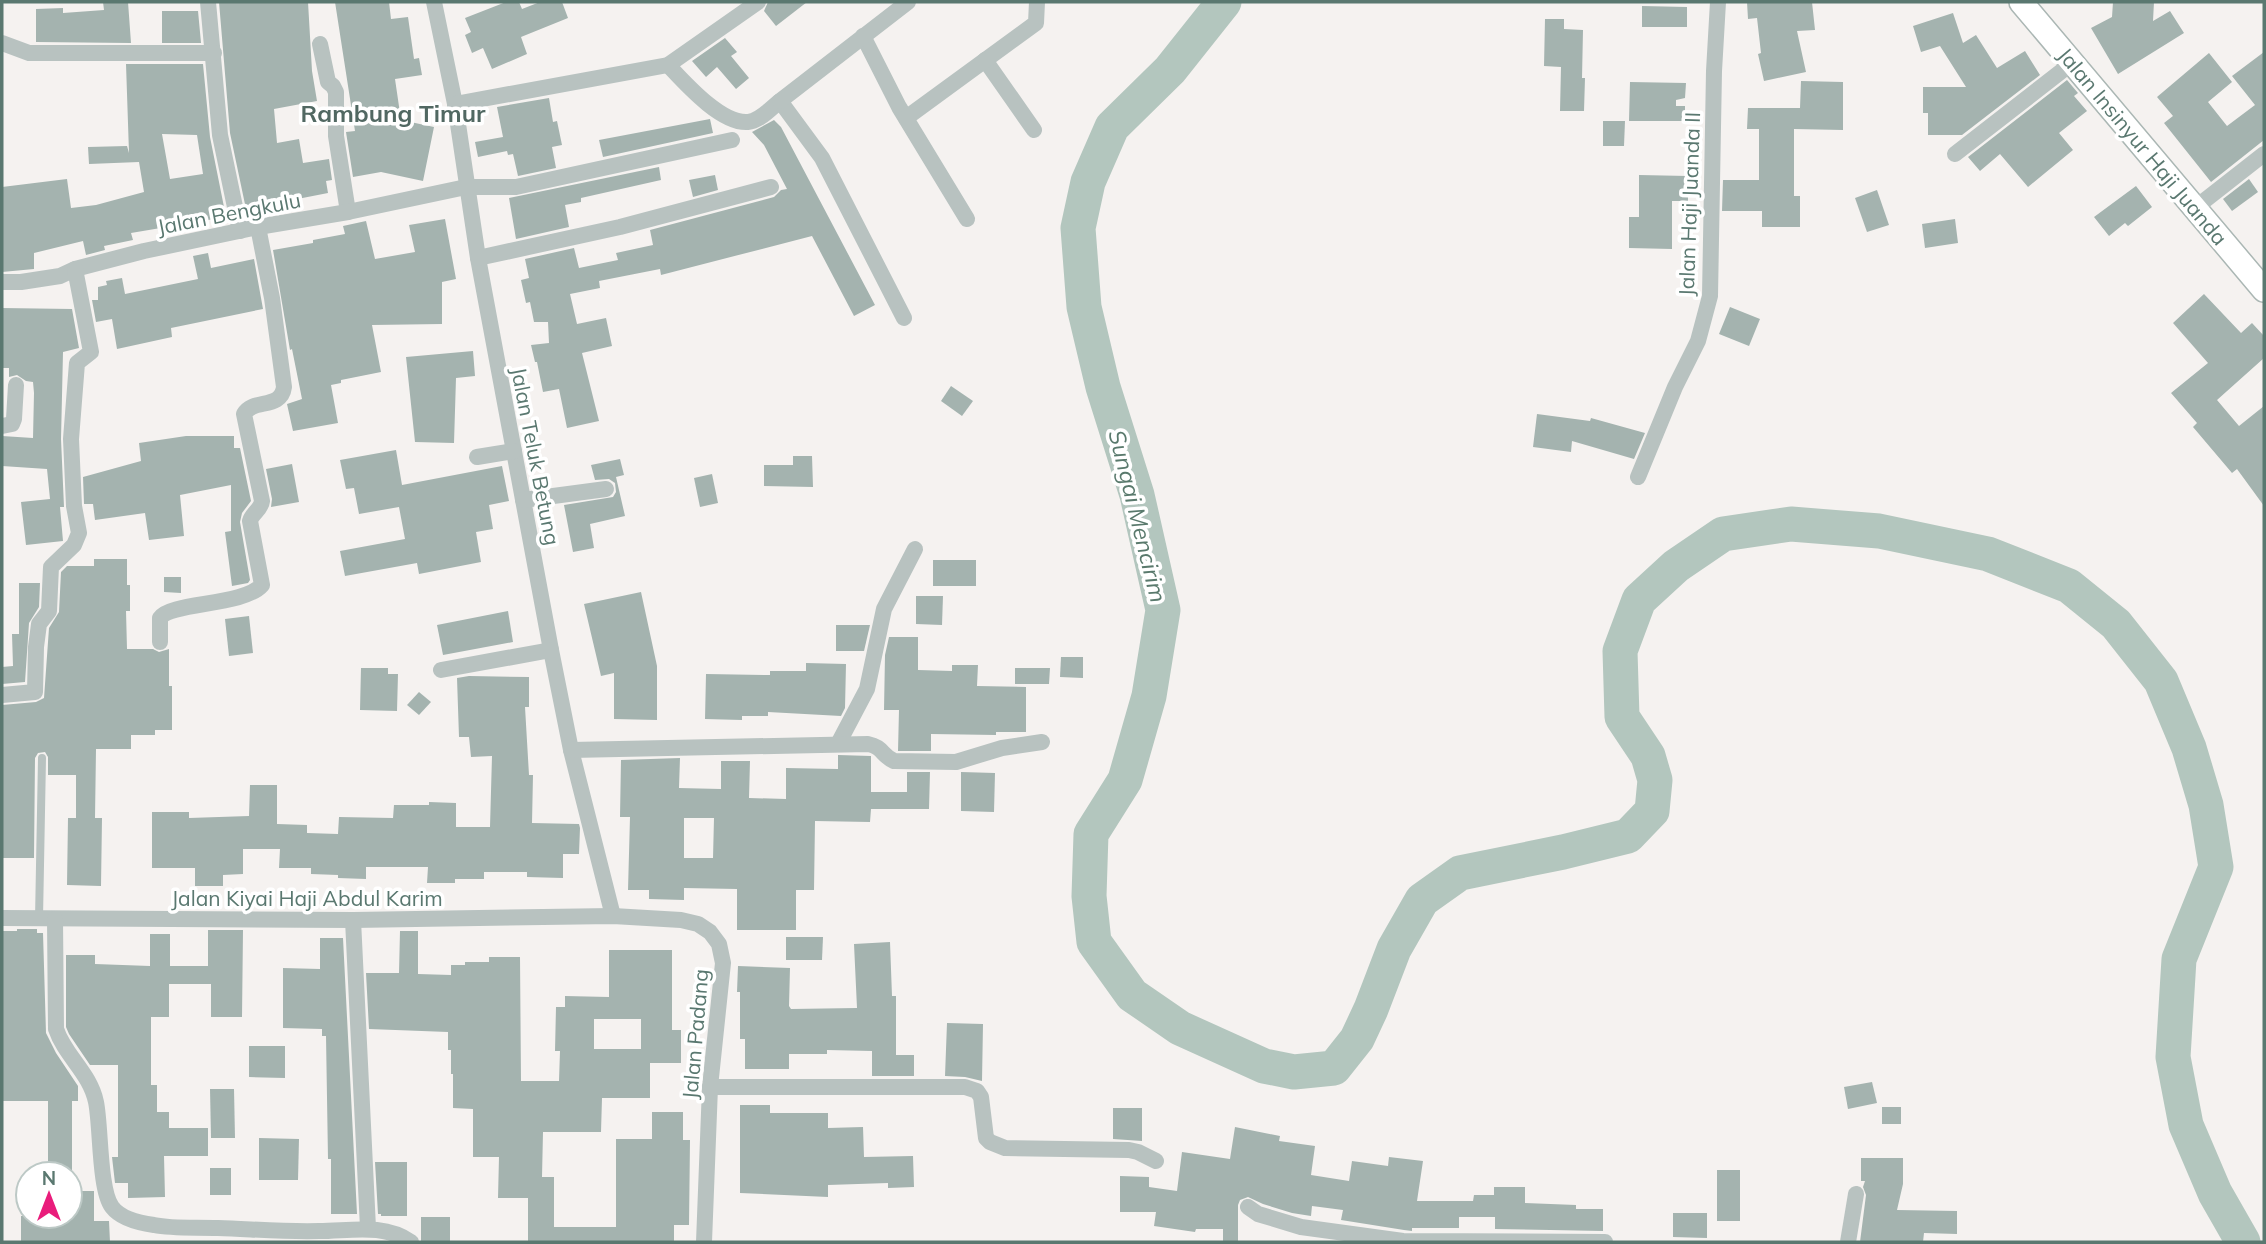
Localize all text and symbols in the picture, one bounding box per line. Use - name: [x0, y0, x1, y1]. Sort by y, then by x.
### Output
- street label: Jalan Insinyur Haji Juanda: [2053, 42, 2233, 250]
- district label: Rambung Timur: [301, 98, 486, 128]
- street label: Jalan Haji Juanda II: [1673, 111, 1705, 297]
- street label: Jalan Bengkulu: [155, 186, 303, 240]
- street label: Jalan Teluk Betung: [506, 365, 566, 547]
- water label: Sungai Mencirim: [1103, 427, 1173, 605]
- street label: Jalan Kiyai Haji Abdul Karim: [171, 885, 443, 911]
- street label: Jalan Padang: [676, 968, 714, 1100]
- north arrow: [14, 1160, 84, 1230]
- text: N: [42, 1166, 56, 1190]

